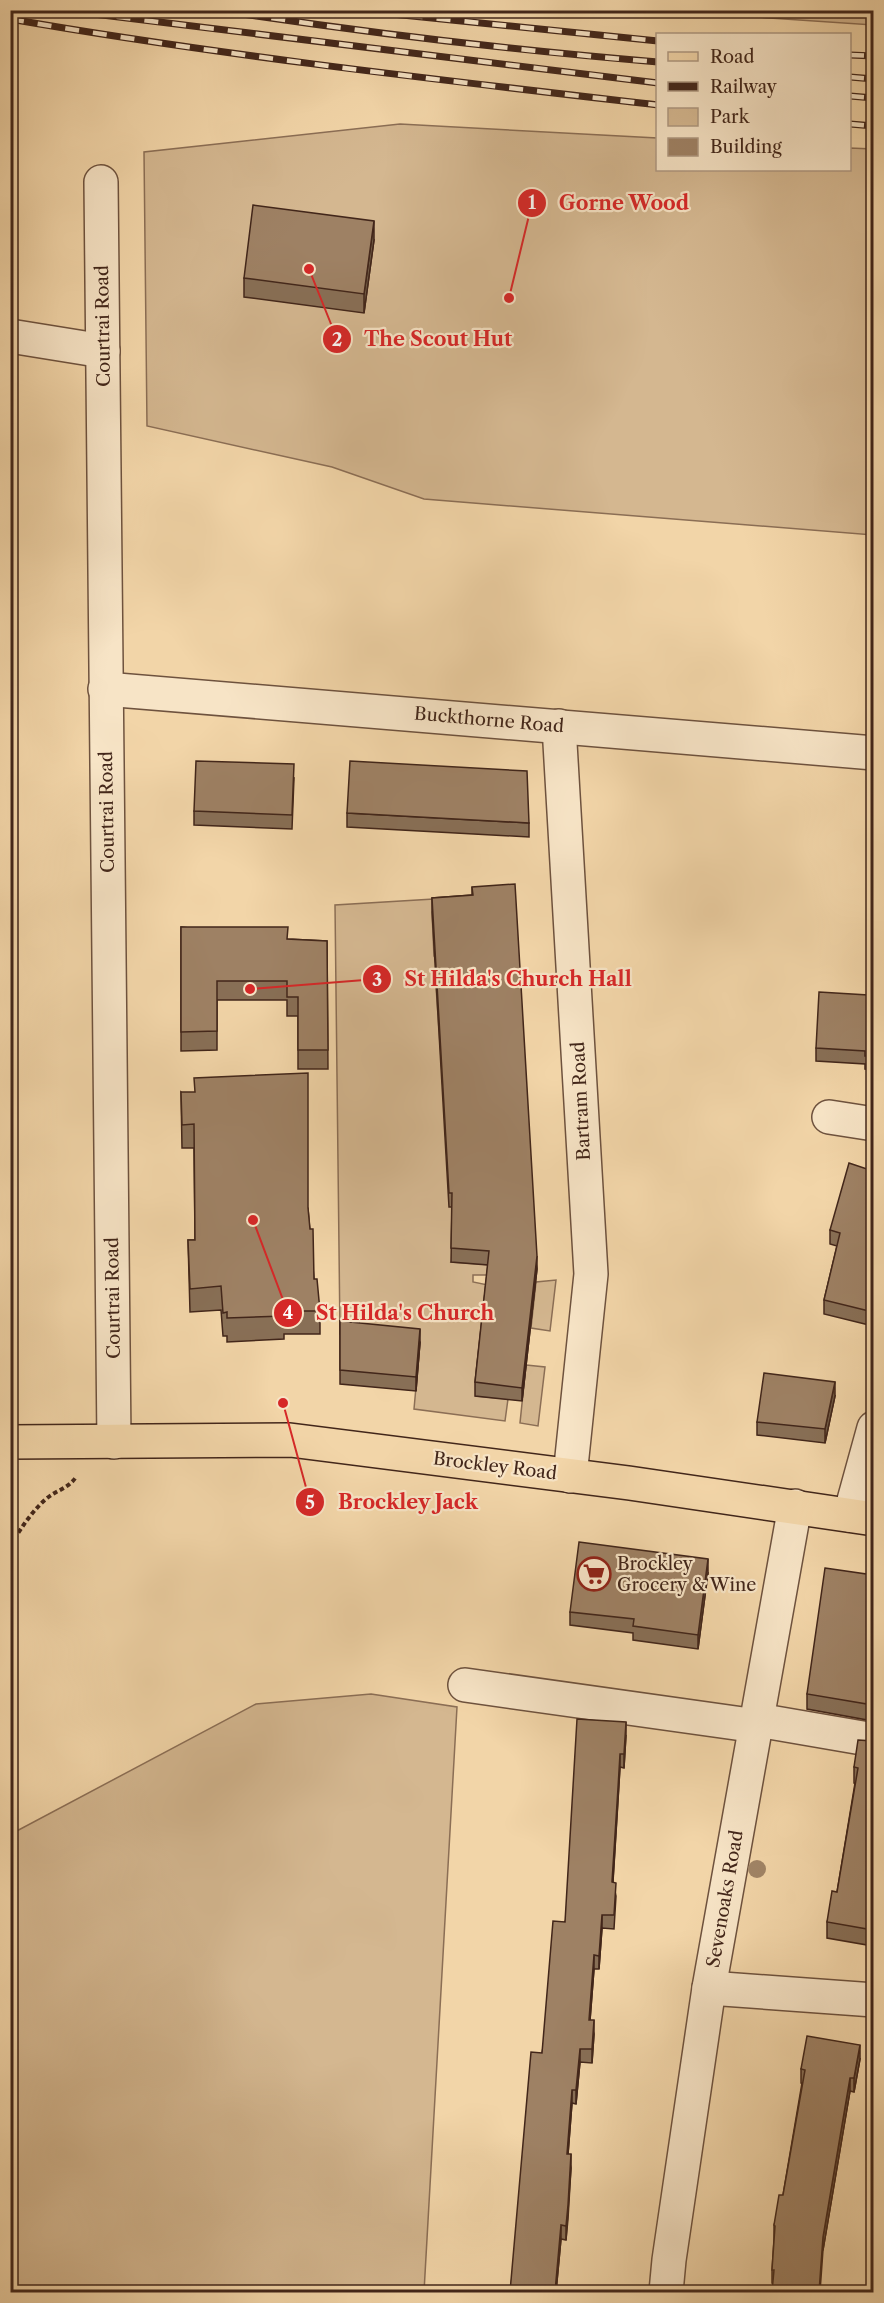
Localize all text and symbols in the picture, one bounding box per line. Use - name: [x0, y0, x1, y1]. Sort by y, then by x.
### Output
- legend: [656, 33, 851, 171]
- text: Road: [710, 46, 755, 68]
- text: Railway: [710, 76, 778, 98]
- text: Park: [710, 106, 751, 128]
- text: Building: [710, 136, 782, 158]
- callout: Gorne Wood: [517, 184, 702, 222]
- text: Gorne Wood: [559, 191, 690, 215]
- text: 1: [528, 192, 536, 214]
- street label: Courtrai Road: [91, 265, 115, 387]
- callout: The Scout Hut: [322, 320, 524, 358]
- text: The Scout Hut: [364, 327, 512, 351]
- text: 2: [332, 329, 342, 351]
- street label: Buckthorne Road: [413, 702, 565, 738]
- street label: Courtrai Road: [95, 751, 119, 873]
- callout: St Hilda's Church Hall: [362, 960, 643, 998]
- text: St Hilda's Church Hall: [404, 967, 632, 991]
- text: 3: [372, 969, 382, 991]
- street label: Bartram Road: [567, 1041, 595, 1161]
- street label: Courtrai Road: [101, 1237, 125, 1359]
- callout: St Hilda's Church: [273, 1294, 506, 1332]
- text: St Hilda's Church: [316, 1301, 495, 1325]
- text: 4: [283, 1302, 293, 1324]
- street label: Brockley Road: [432, 1447, 558, 1485]
- callout: Brockley Jack: [295, 1483, 490, 1521]
- text: Brockley Jack: [338, 1490, 479, 1514]
- text: 5: [305, 1492, 315, 1514]
- place label: Brockley Grocery & Wine: [617, 1553, 756, 1596]
- supermarket icon: Brockley Grocery & Wine: [576, 1556, 612, 1592]
- street label: Sevenoaks Road: [702, 1829, 748, 1969]

